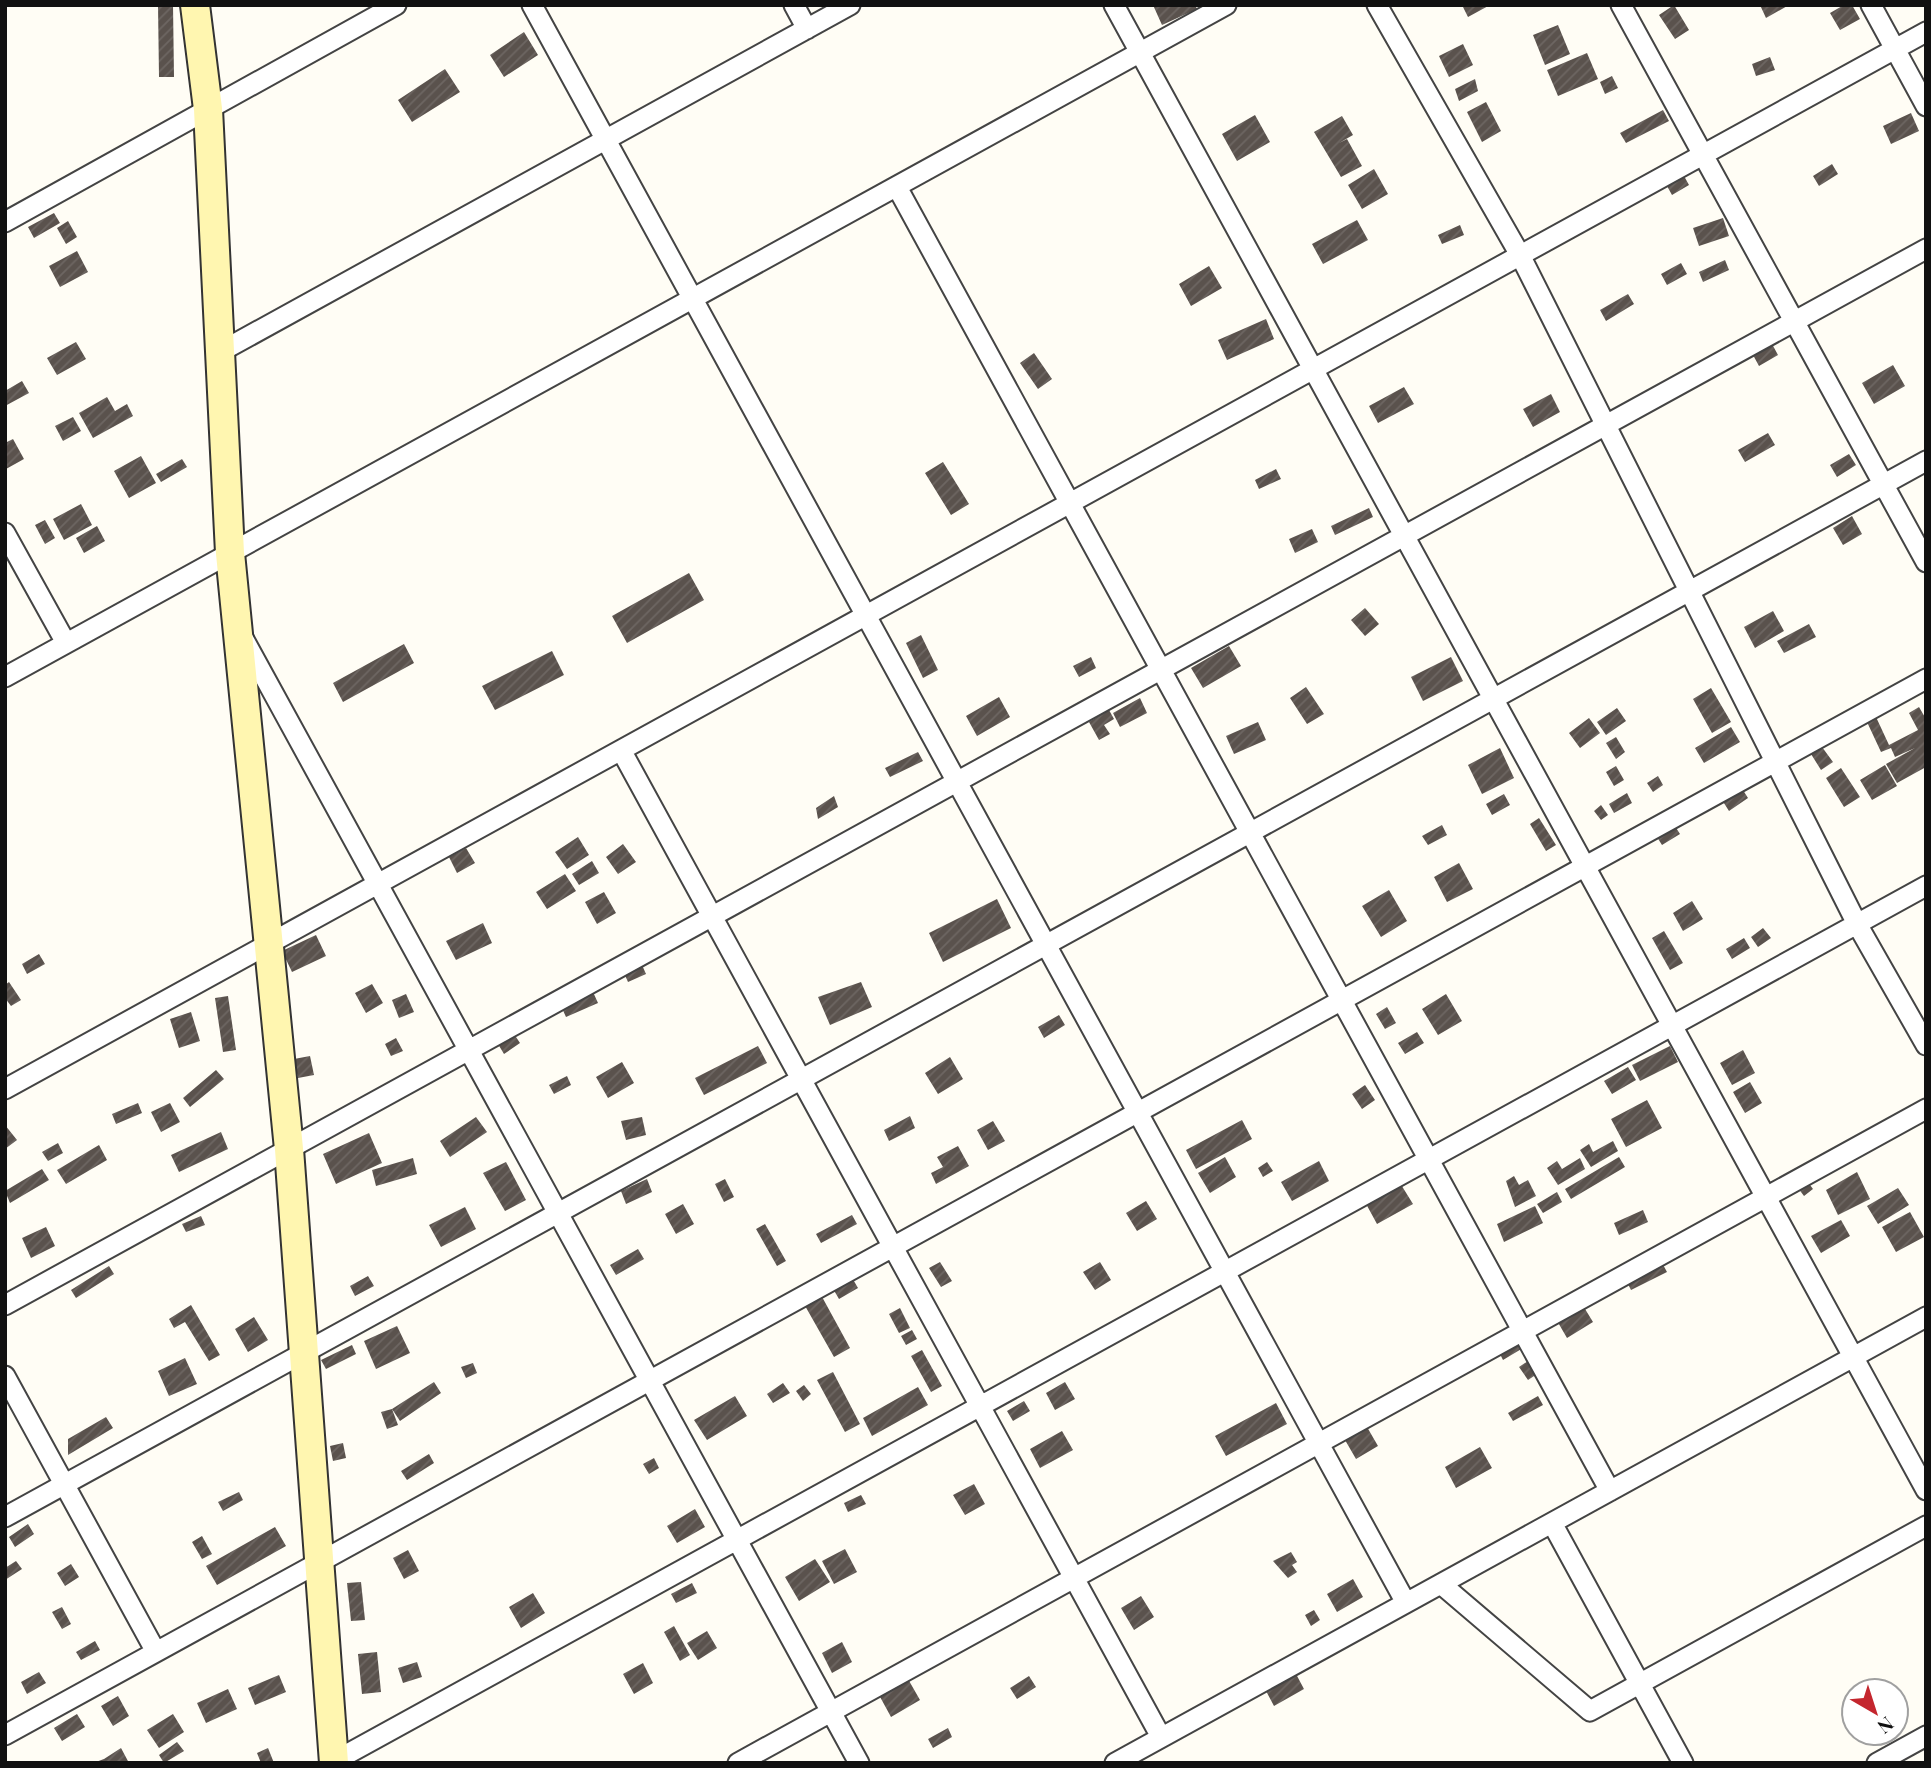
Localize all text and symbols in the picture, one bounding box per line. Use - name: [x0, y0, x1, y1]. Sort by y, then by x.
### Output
- north arrow: [1840, 1677, 1910, 1747]
- text: N: [1873, 1712, 1900, 1741]

